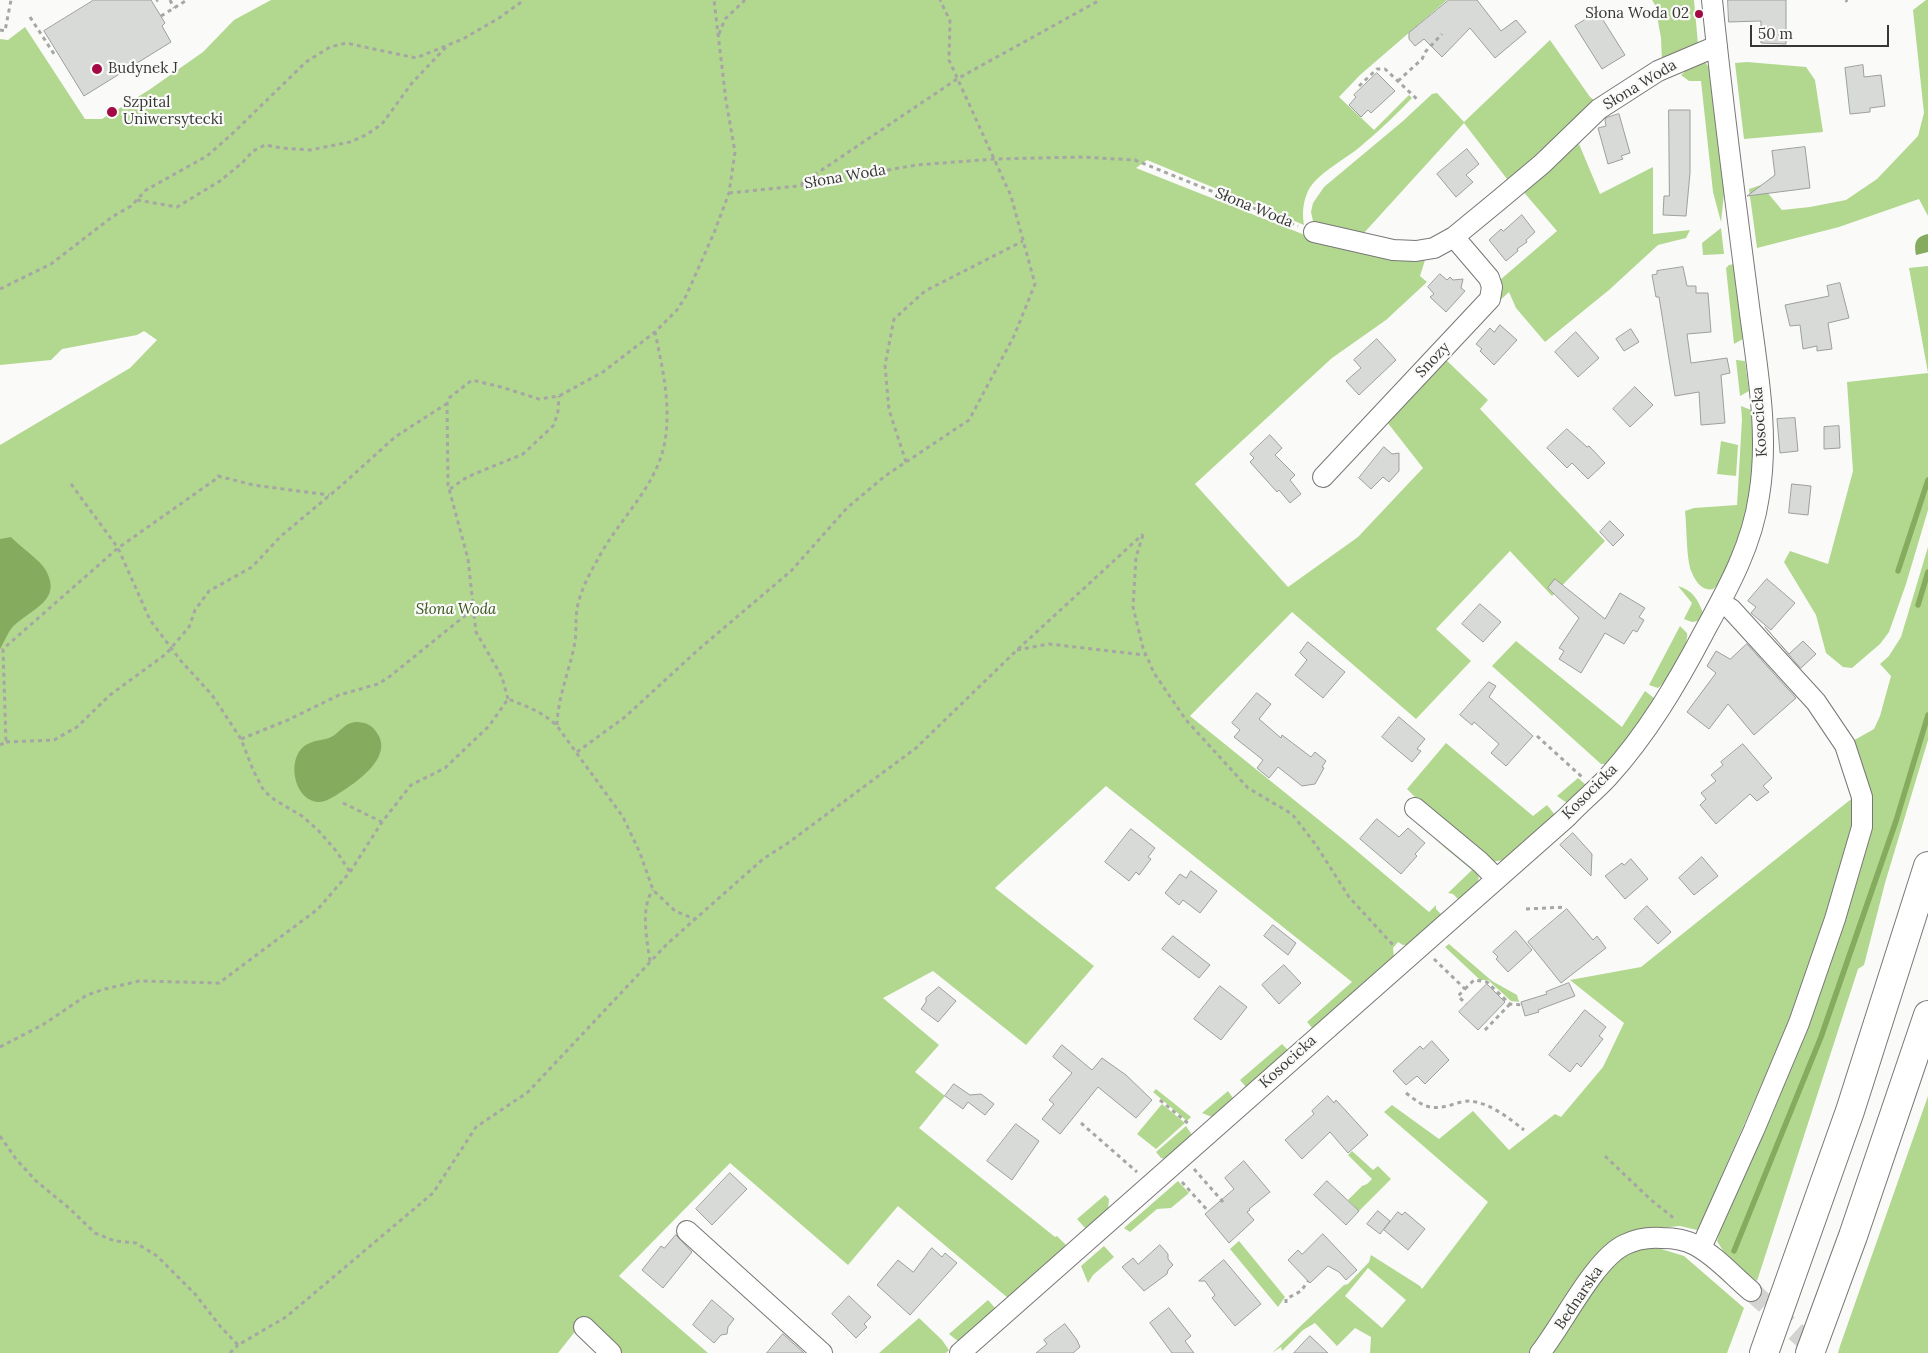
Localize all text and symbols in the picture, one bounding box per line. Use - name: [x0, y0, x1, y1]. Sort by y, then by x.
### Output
- place label: Słona Woda 02: [1585, 5, 1689, 23]
- marker: Słona Woda 02: [1693, 8, 1705, 20]
- scale bar: [1753, 15, 1892, 47]
- text: 50 m: [1758, 24, 1793, 43]
- street label: Słona Woda: [1600, 56, 1680, 114]
- place label: Budynek J: [108, 60, 178, 78]
- marker: Budynek J: [90, 62, 104, 76]
- place label: Szpital Uniwersytecki: [123, 94, 223, 129]
- marker: Szpital Uniwersytecki: [105, 105, 119, 119]
- street label: Słona Woda: [803, 161, 887, 193]
- street label: Słona Woda: [1212, 184, 1296, 232]
- street label: Snozy: [1412, 339, 1454, 381]
- street label: Kosocicka: [1749, 386, 1771, 458]
- park label: Słona Woda: [416, 601, 496, 619]
- street label: Kosocicka: [1559, 761, 1621, 823]
- street label: Kosocicka: [1256, 1032, 1320, 1092]
- street label: Bednarska: [1551, 1263, 1607, 1333]

